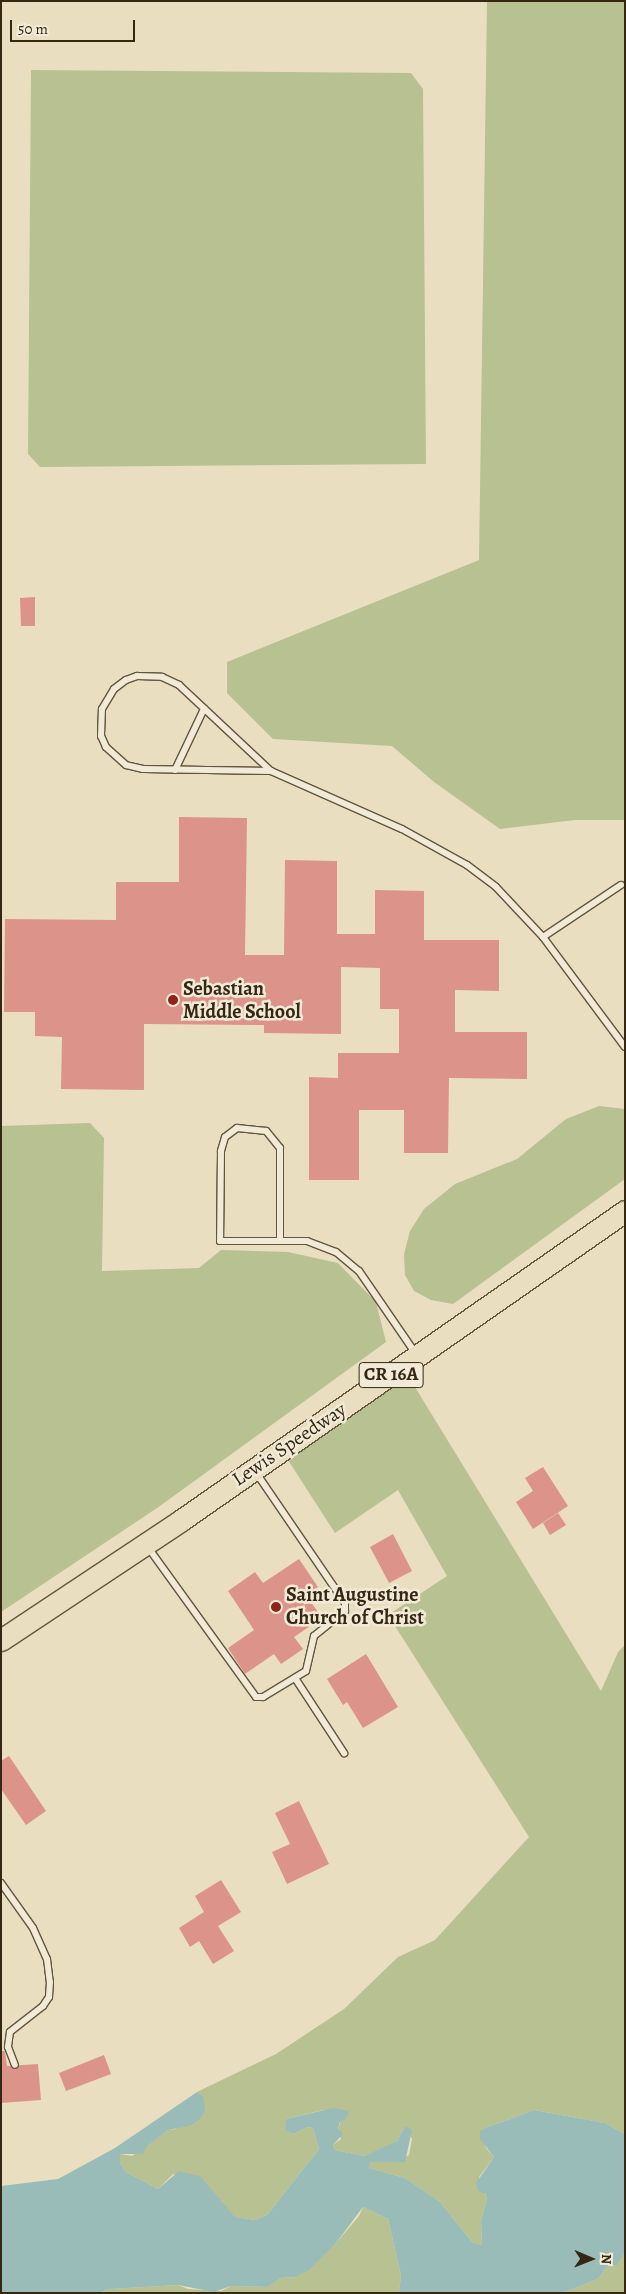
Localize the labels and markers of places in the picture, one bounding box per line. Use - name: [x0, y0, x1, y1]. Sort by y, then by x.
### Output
- place label: Sebastian Middle School: [183, 976, 301, 1023]
- marker: Sebastian Middle School: [167, 994, 179, 1006]
- place label: Saint Augustine Church of Christ: [286, 1583, 424, 1630]
- marker: Saint Augustine Church of Christ: [270, 1601, 282, 1613]

